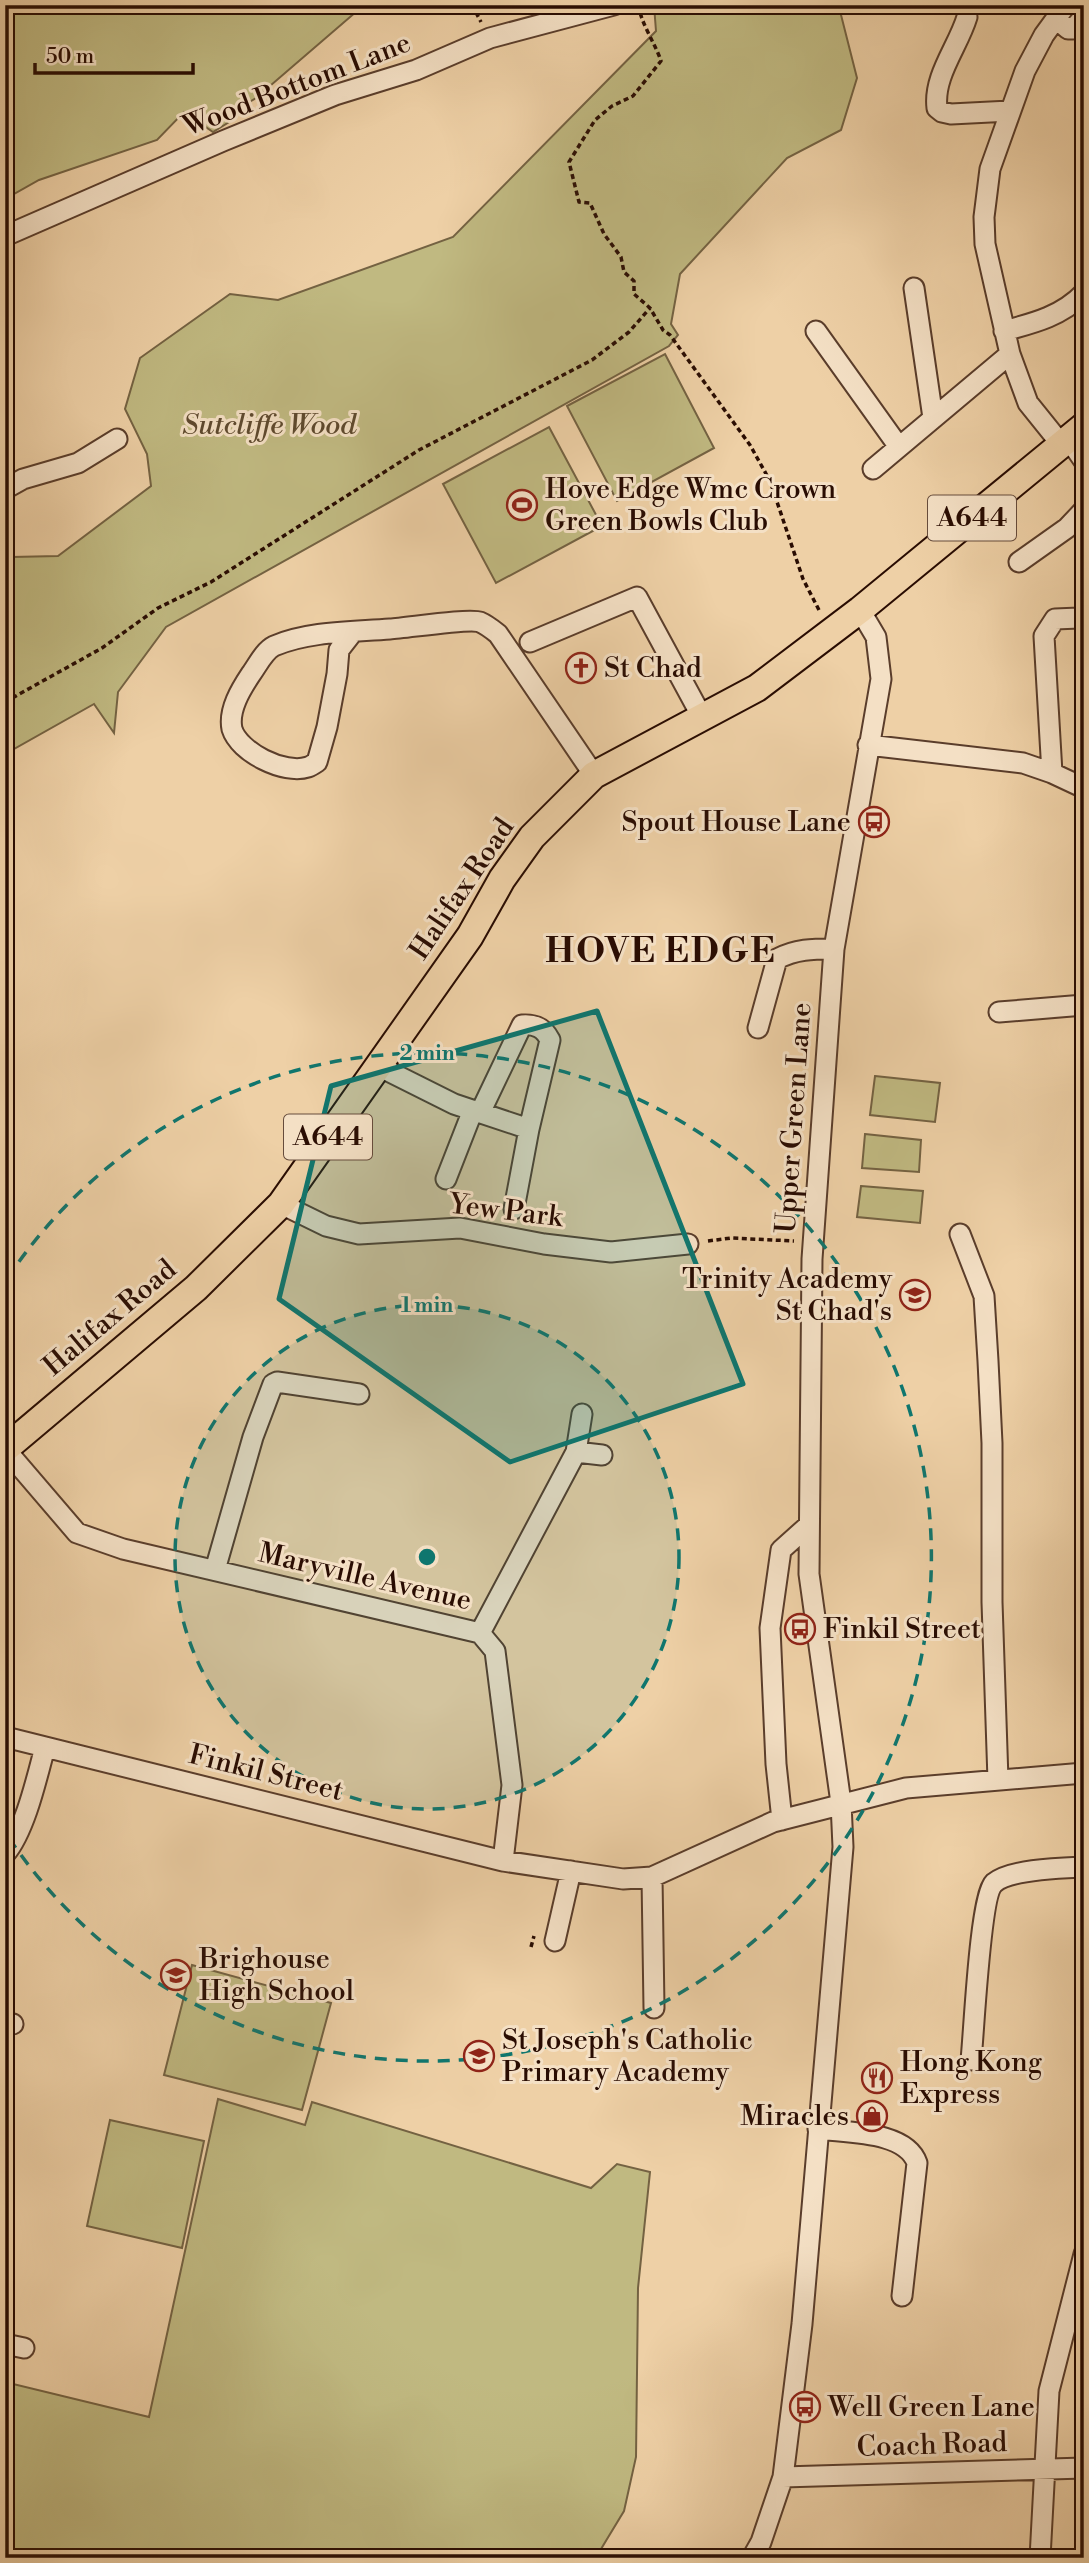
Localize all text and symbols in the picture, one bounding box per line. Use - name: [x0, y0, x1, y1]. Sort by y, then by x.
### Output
- street label: Wood Bottom Lane: [177, 25, 416, 145]
- scale bar: [35, 32, 192, 76]
- text: 50 m: [46, 44, 94, 70]
- park label: Sutcliffe Wood: [182, 408, 357, 443]
- place label: Hove Edge Wmc Crown Green Bowls Club: [545, 472, 837, 539]
- sports icon: Hove Edge Wmc Crown Green Bowls Club: [505, 488, 539, 522]
- road number: A644: [928, 496, 1016, 540]
- church icon: St Chad: [564, 651, 598, 685]
- place label: St Chad: [604, 651, 702, 686]
- place label: Spout House Lane: [622, 805, 851, 840]
- bus stop icon: Spout House Lane: [857, 805, 891, 839]
- street label: Halifax Road: [402, 811, 522, 966]
- district label: HOVE EDGE: [545, 930, 777, 973]
- street label: Upper Green Lane: [768, 1001, 820, 1235]
- text: 2 min: [399, 1041, 455, 1067]
- road number: A644: [284, 1114, 372, 1160]
- street label: Yew Park: [445, 1186, 566, 1235]
- street label: Halifax Road: [36, 1252, 184, 1384]
- place label: Trinity Academy St Chad's: [682, 1262, 892, 1329]
- school or university icon: Trinity Academy St Chad's: [898, 1278, 932, 1312]
- text: 1 min: [401, 1293, 453, 1319]
- street label: Maryville Avenue: [255, 1535, 475, 1619]
- centre of rings: [415, 1545, 439, 1569]
- bus stop icon: Finkil Street: [783, 1612, 817, 1646]
- place label: Finkil Street: [823, 1612, 981, 1647]
- street label: Finkil Street: [185, 1737, 347, 1809]
- place label: Brighouse High School: [198, 1942, 354, 2009]
- school or university icon: Brighouse High School: [159, 1958, 193, 1992]
- place label: St Joseph's Catholic Primary Academy: [502, 2023, 753, 2090]
- school or university icon: St Joseph's Catholic Primary Academy: [462, 2039, 496, 2073]
- place label: Hong Kong Express: [900, 2045, 1043, 2112]
- restaurant icon: Hong Kong Express: [860, 2061, 894, 2095]
- place label: Miracles: [740, 2099, 849, 2134]
- shop icon: Miracles: [855, 2099, 889, 2133]
- bus stop icon: Well Green Lane: [788, 2390, 822, 2424]
- place label: Well Green Lane: [827, 2390, 1035, 2425]
- street label: Coach Road: [856, 2425, 1008, 2465]

